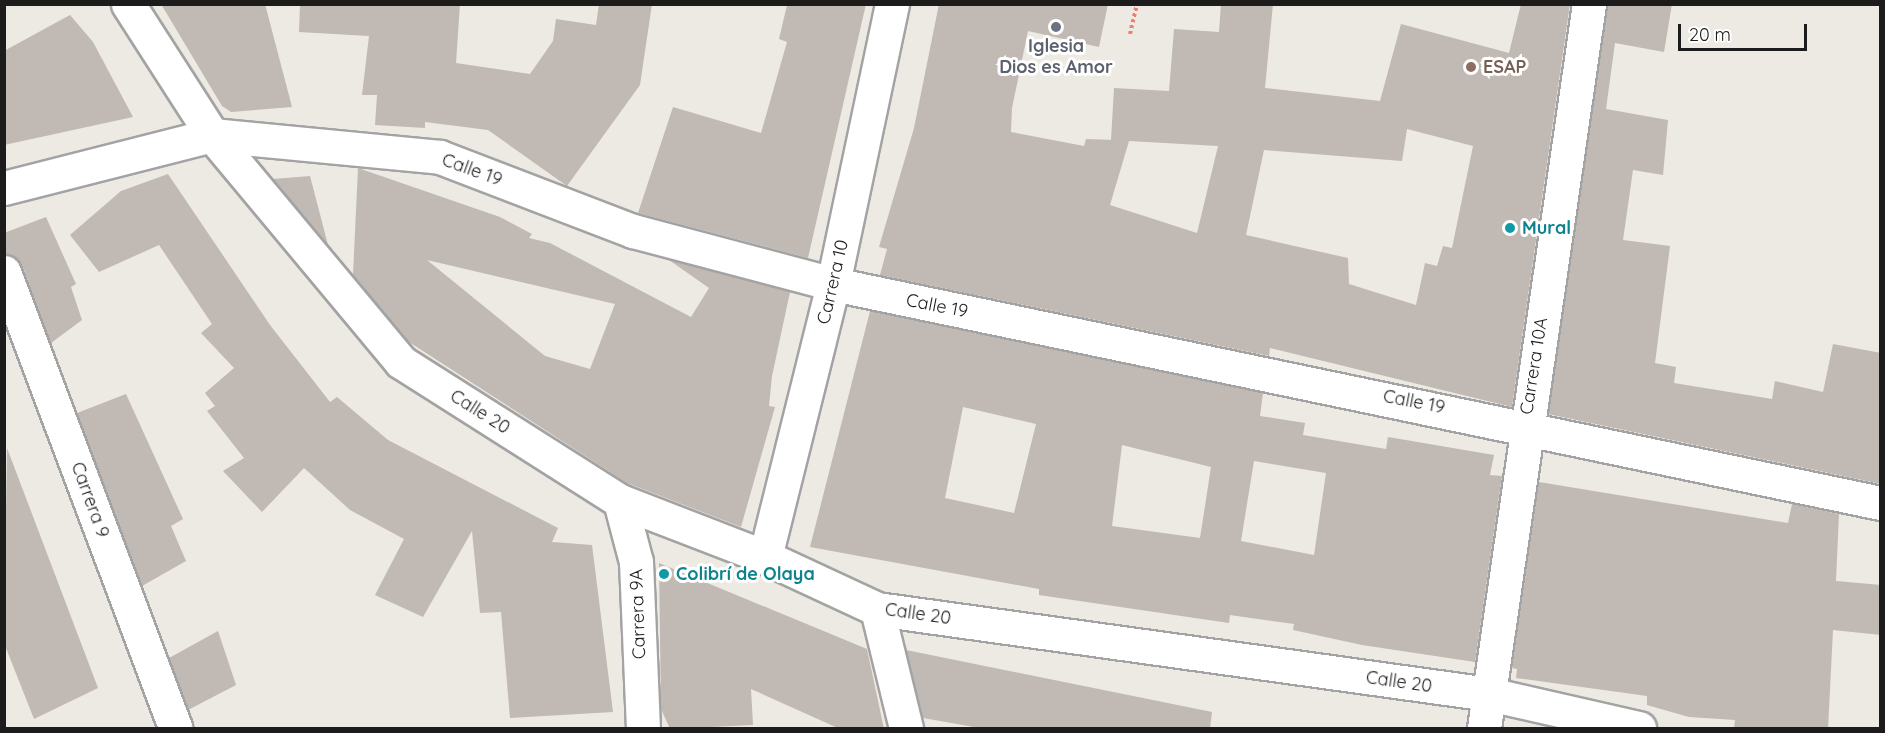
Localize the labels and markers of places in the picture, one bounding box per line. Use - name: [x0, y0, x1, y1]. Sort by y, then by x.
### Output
- marker: Iglesia Dios es Amor: [1049, 20, 1063, 34]
- place label: Iglesia Dios es Amor: [999, 36, 1113, 78]
- place label: ESAP: [1483, 56, 1526, 78]
- marker: ESAP: [1464, 60, 1478, 74]
- place label: Mural: [1522, 217, 1571, 239]
- marker: Mural: [1503, 221, 1517, 235]
- place label: Colibrí de Olaya: [676, 563, 815, 585]
- marker: Colibrí de Olaya: [657, 567, 671, 581]

